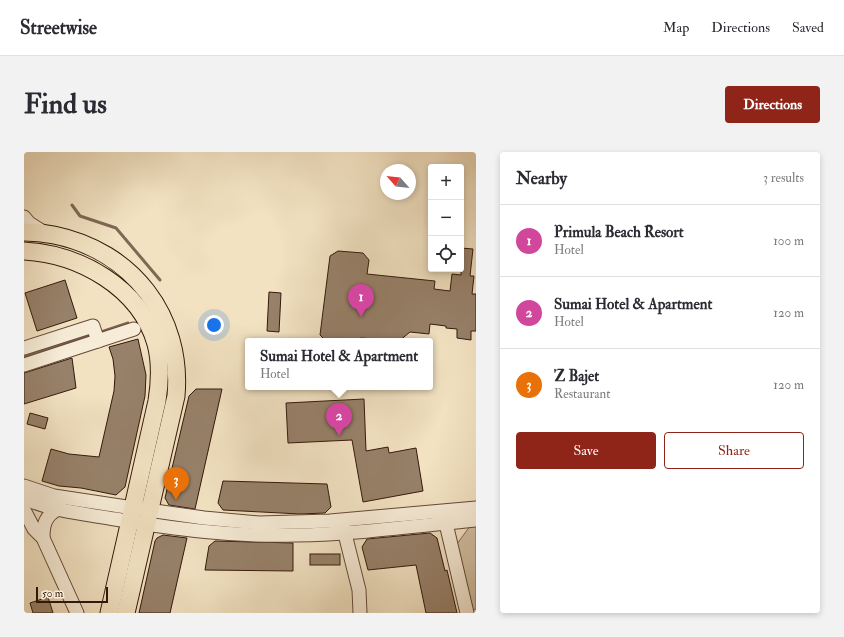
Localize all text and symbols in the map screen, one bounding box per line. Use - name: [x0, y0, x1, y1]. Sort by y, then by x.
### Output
- text: Streetwise: [20, 16, 97, 40]
- text: Map: [663, 19, 689, 36]
- text: Directions: [711, 19, 770, 36]
- text: Saved: [792, 19, 824, 36]
- button: Directions: [725, 86, 820, 123]
- text: Find us: [24, 87, 107, 122]
- north arrow: [380, 164, 416, 200]
- map controls: [428, 164, 464, 272]
- button: +: [428, 164, 464, 200]
- text: Nearby: [516, 168, 567, 189]
- text: 3 results: [763, 170, 804, 186]
- button: −: [428, 200, 464, 236]
- text: Primula Beach Resort: [554, 223, 684, 242]
- text: 1: [527, 233, 531, 249]
- text: 100 m: [773, 233, 804, 249]
- button: locate: [428, 236, 464, 272]
- text: Hotel: [554, 242, 584, 258]
- pin: 1: [348, 284, 374, 317]
- text: Sumai Hotel & Apartment: [554, 295, 712, 314]
- text: 2: [526, 305, 532, 321]
- text: 120 m: [773, 305, 804, 321]
- text: Hotel: [554, 314, 584, 330]
- your location: [204, 315, 224, 335]
- popup: [245, 338, 433, 390]
- text: Sumai Hotel & Apartment: [260, 347, 418, 366]
- text: Hotel: [260, 366, 290, 382]
- text: Z Bajet: [554, 367, 599, 386]
- text: 3: [527, 377, 532, 393]
- text: 120 m: [773, 377, 804, 393]
- text: Restaurant: [554, 386, 610, 402]
- pin: 2: [326, 403, 352, 436]
- button: Save: [516, 432, 656, 469]
- button: Share: [664, 432, 804, 469]
- pin: 3: [163, 467, 189, 500]
- scale bar: [36, 585, 108, 604]
- text: 50 m: [42, 587, 63, 600]

